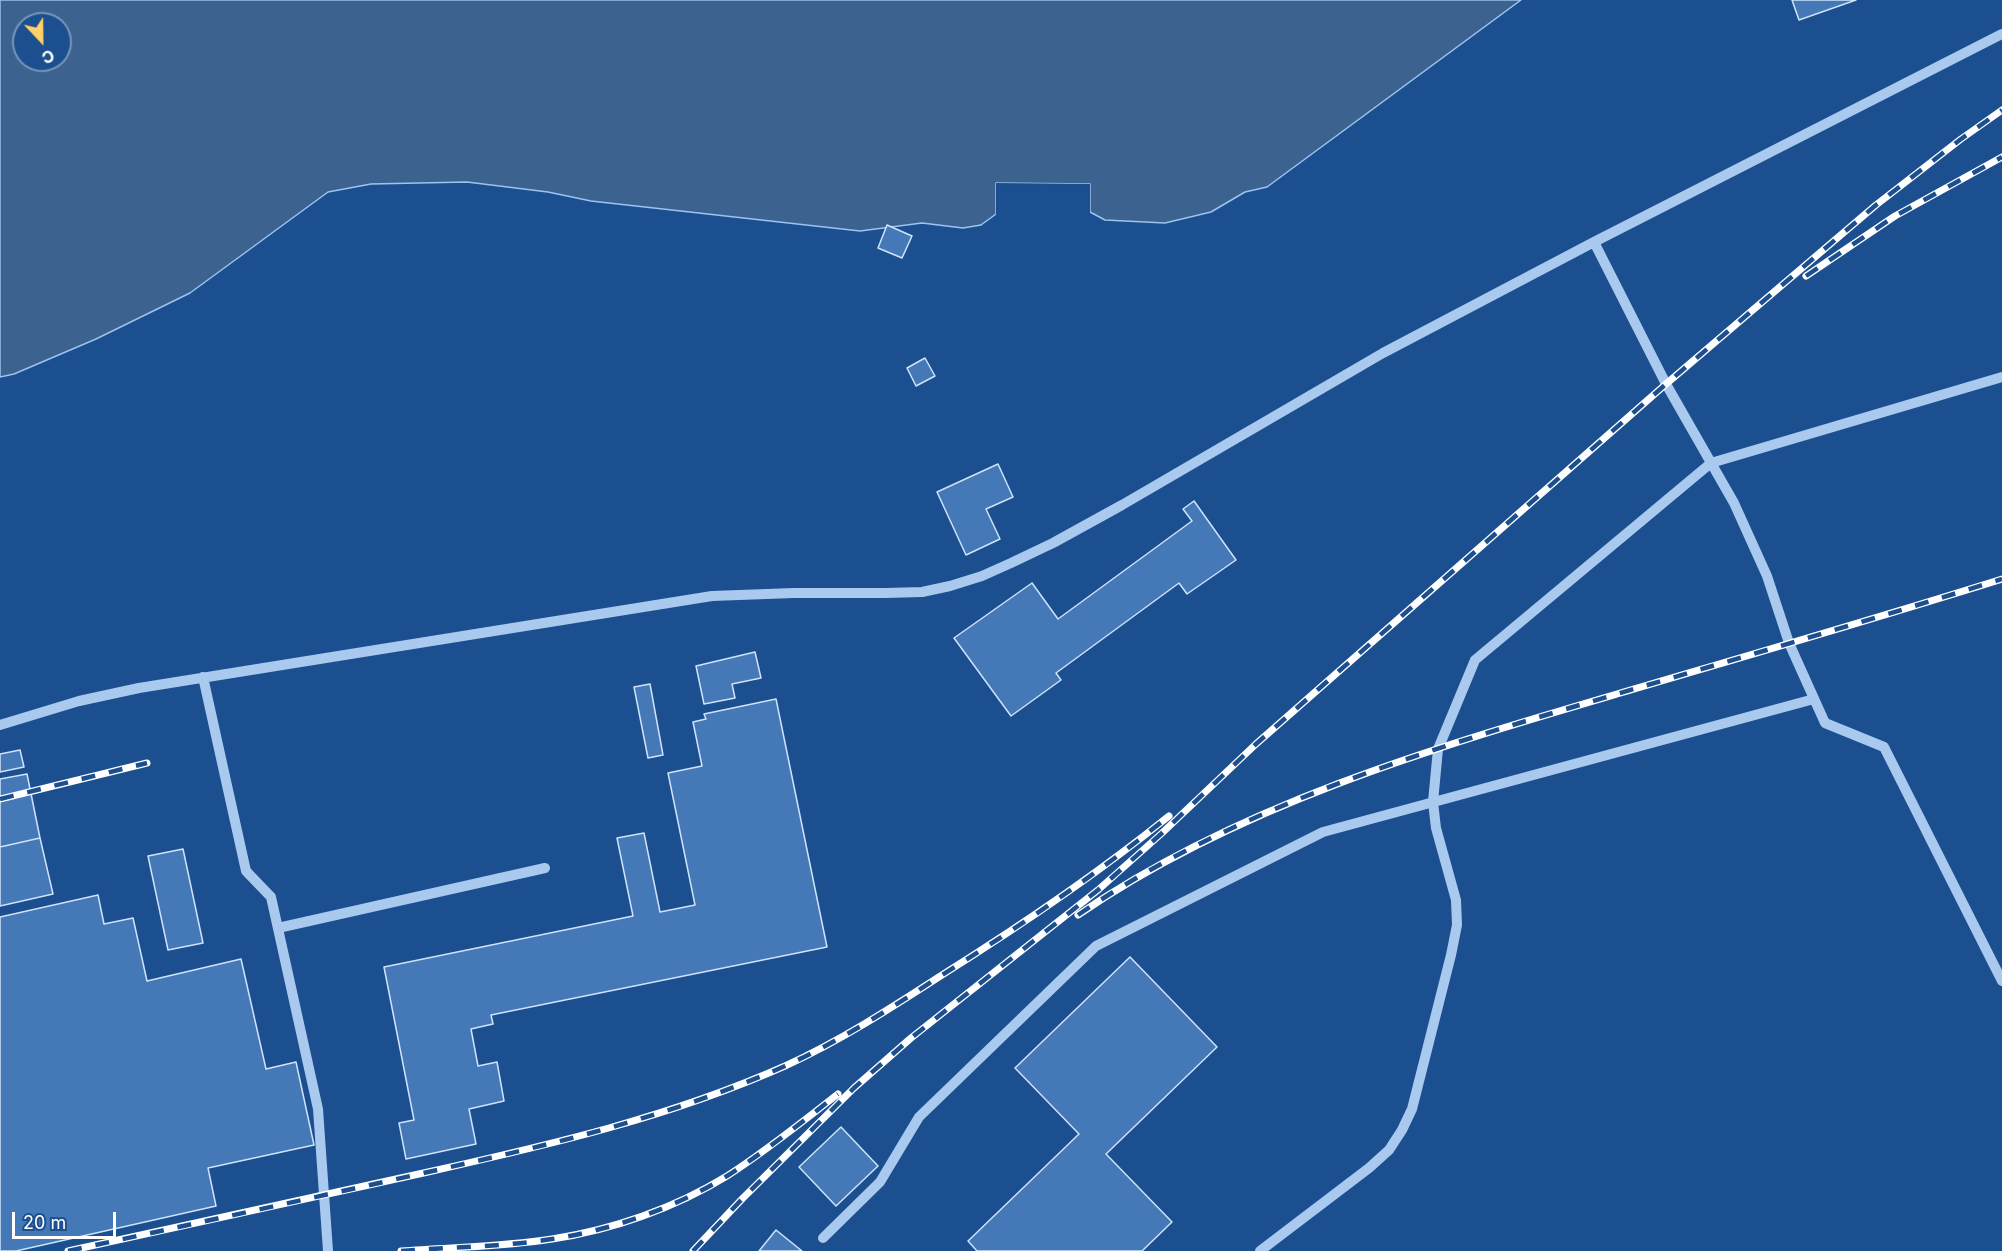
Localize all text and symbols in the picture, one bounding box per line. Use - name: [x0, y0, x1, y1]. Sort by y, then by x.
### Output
- north arrow: [12, 12, 72, 72]
- text: С: [39, 45, 57, 68]
- scale bar: [15, 1200, 118, 1238]
- text: 20 m: [23, 1212, 66, 1233]

